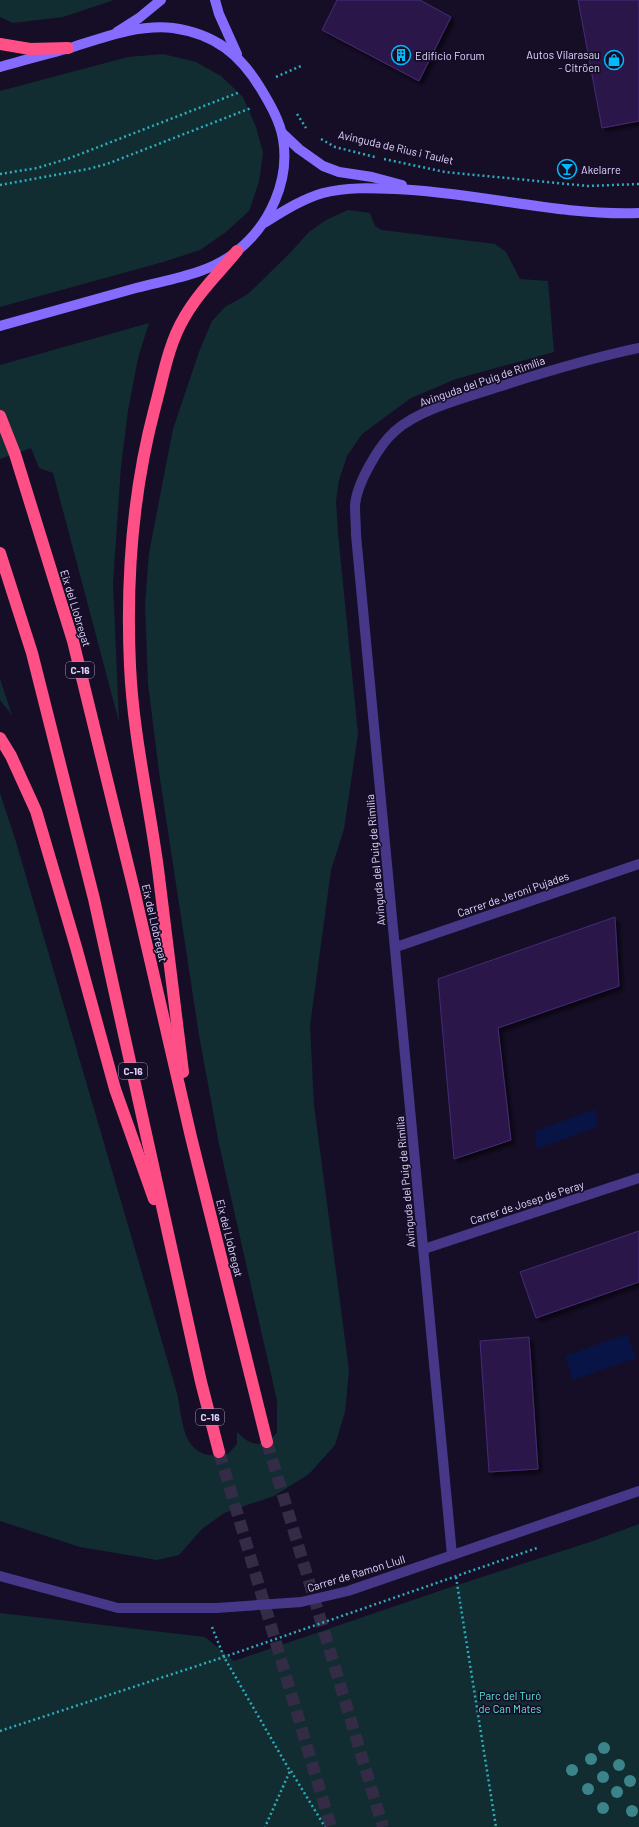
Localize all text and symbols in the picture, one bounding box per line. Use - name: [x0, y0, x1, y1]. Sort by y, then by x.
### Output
- building icon: Edificio Forum: [390, 44, 412, 66]
- place label: Autos Vilarasau - Citröen: [526, 48, 600, 74]
- place label: Edificio Forum: [415, 49, 485, 62]
- shop icon: Autos Vilarasau - Citröen: [603, 49, 625, 71]
- street label: Avinguda de Rius i Taulet: [337, 127, 455, 167]
- bar icon: Akelarre: [556, 158, 578, 180]
- place label: Akelarre: [581, 163, 621, 176]
- street label: Avinguda del Puig de Rimília: [418, 353, 546, 409]
- street label: Eix del Llobregat: [58, 568, 94, 648]
- road number: C-16: [66, 662, 94, 678]
- street label: Avinguda del Puig de Rimília: [363, 794, 387, 926]
- street label: Carrer de Jeroni Pujades: [455, 869, 571, 919]
- street label: Eix del Llobregat: [140, 883, 170, 963]
- road number: C-16: [119, 1063, 147, 1079]
- street label: Avinguda del Puig de Rimília: [393, 1116, 417, 1248]
- street label: Carrer de Josep de Peray: [468, 1177, 586, 1227]
- street label: Eix del Llobregat: [214, 1198, 246, 1278]
- road number: C-16: [196, 1409, 224, 1425]
- street label: Carrer de Ramon Llull: [306, 1552, 406, 1594]
- park label: Parc del Turó de Can Mates: [479, 1689, 541, 1715]

